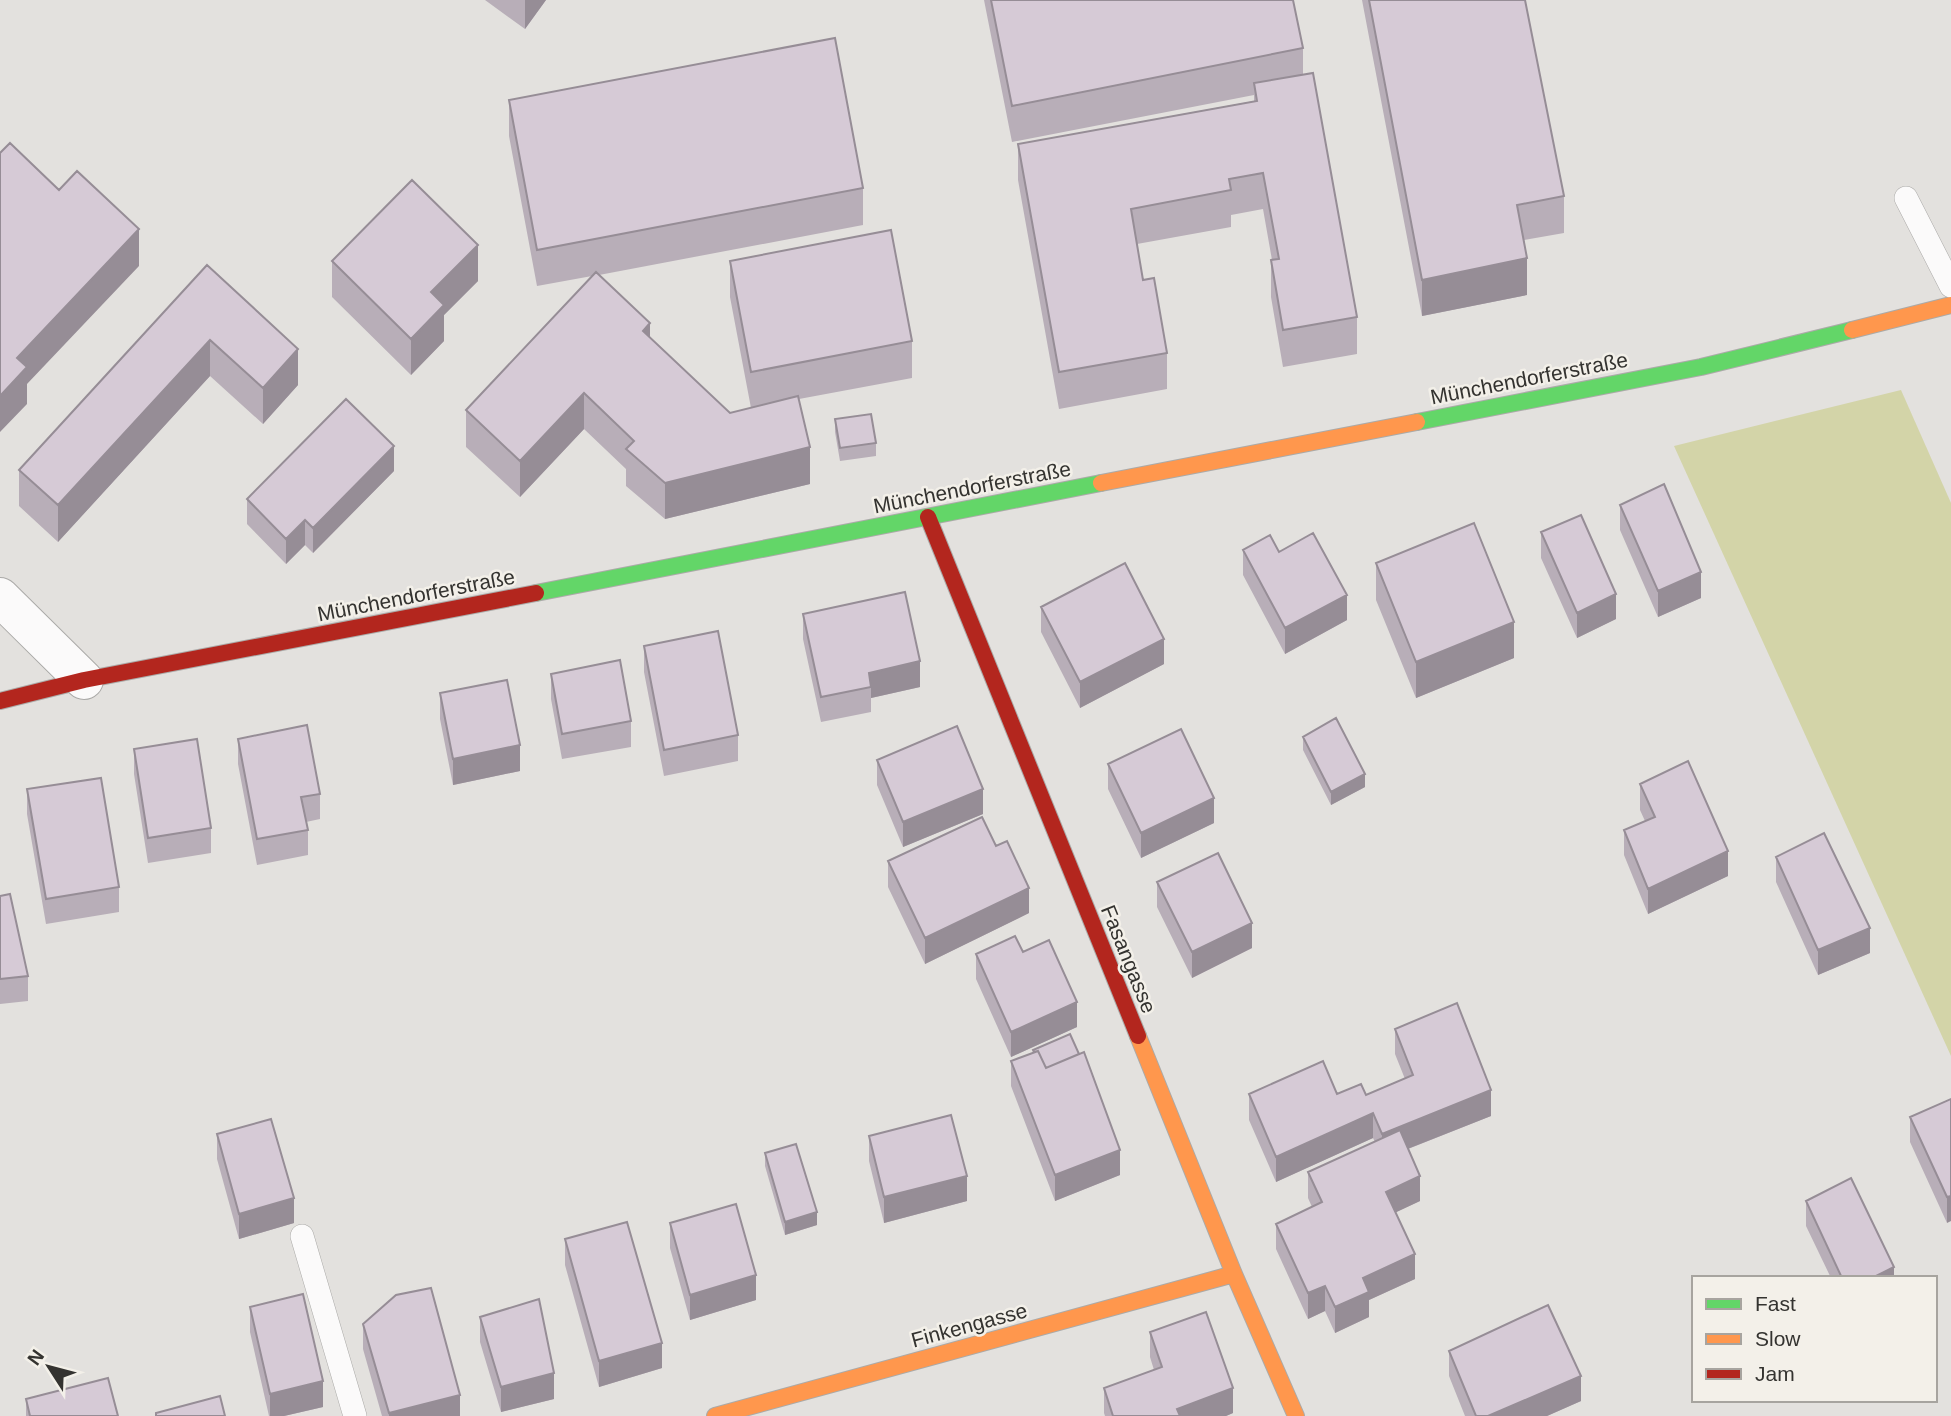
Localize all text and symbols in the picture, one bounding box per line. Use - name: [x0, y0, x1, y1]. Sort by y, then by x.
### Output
- street label: Münchendorferstraße: [1428, 348, 1630, 408]
- street label: Münchendorferstraße: [871, 457, 1073, 517]
- street label: Münchendorferstraße: [315, 565, 517, 625]
- street label: Fasangasse: [1097, 902, 1161, 1016]
- legend: [1692, 1276, 1937, 1402]
- text: Fast: [1755, 1292, 1796, 1315]
- street label: Finkengasse: [909, 1298, 1029, 1352]
- text: Slow: [1755, 1327, 1801, 1350]
- north arrow: [14, 1332, 84, 1402]
- text: N: [23, 1346, 48, 1369]
- text: Jam: [1755, 1362, 1795, 1385]

